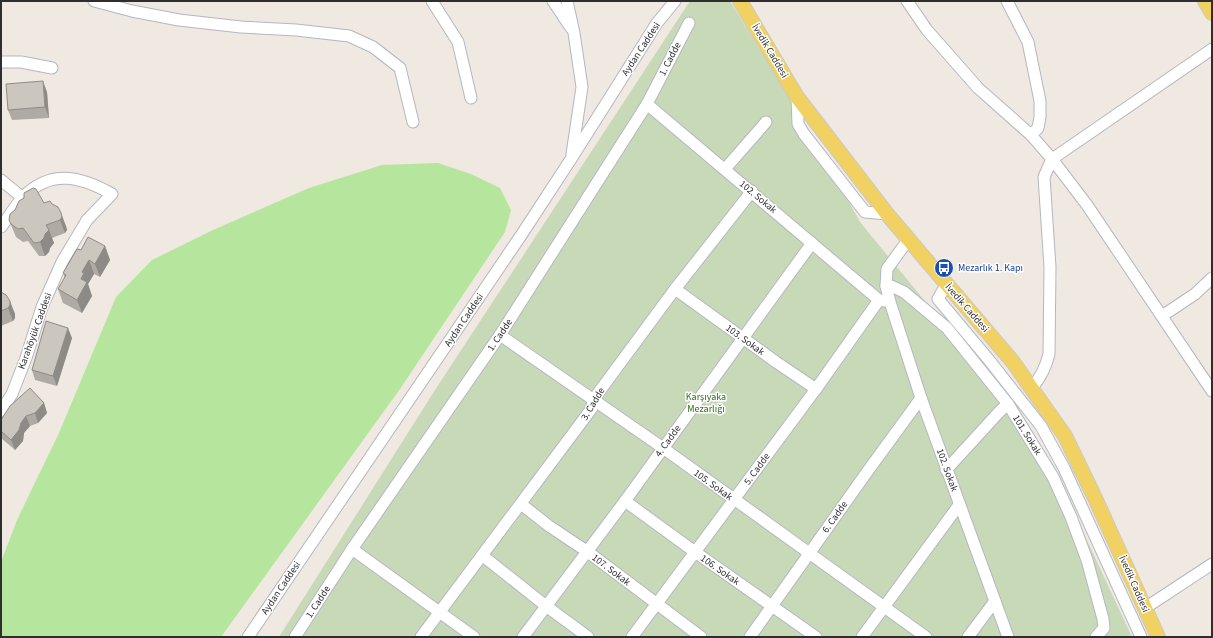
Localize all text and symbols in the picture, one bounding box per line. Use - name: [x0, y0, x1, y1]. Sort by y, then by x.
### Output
- street label: Aydan Caddesi: [618, 19, 664, 79]
- street label: İvedik Caddesi: [748, 21, 792, 81]
- street label: 1. Cadde: [656, 40, 684, 78]
- street label: 102. Sokak: [736, 177, 780, 217]
- bus stop icon: Mezarlık 1. Kapı: [933, 257, 955, 279]
- place label: Mezarlık 1. Kapı: [958, 261, 1023, 275]
- street label: İvedik Caddesi: [942, 281, 992, 335]
- street label: Karahöyük Caddesi: [15, 291, 55, 371]
- street label: Aydan Caddesi: [441, 291, 487, 349]
- street label: 1. Cadde: [484, 316, 516, 354]
- street label: 103. Sokak: [723, 321, 767, 359]
- street label: 3. Cadde: [578, 385, 608, 423]
- park label: Karşıyaka Mezarlığı: [686, 390, 726, 416]
- street label: 101. Sokak: [1009, 412, 1045, 458]
- street label: 4. Cadde: [652, 422, 684, 460]
- street label: 102. Sokak: [933, 446, 961, 494]
- street label: 5. Cadde: [741, 450, 773, 488]
- street label: 105. Sokak: [691, 466, 735, 504]
- street label: 6. Cadde: [819, 498, 851, 536]
- street label: 107. Sokak: [589, 551, 633, 589]
- street label: 106. Sokak: [698, 551, 742, 589]
- street label: İvedik Caddesi: [1115, 553, 1153, 615]
- street label: Aydan Caddesi: [258, 559, 304, 617]
- street label: 1. Cadde: [302, 583, 334, 621]

